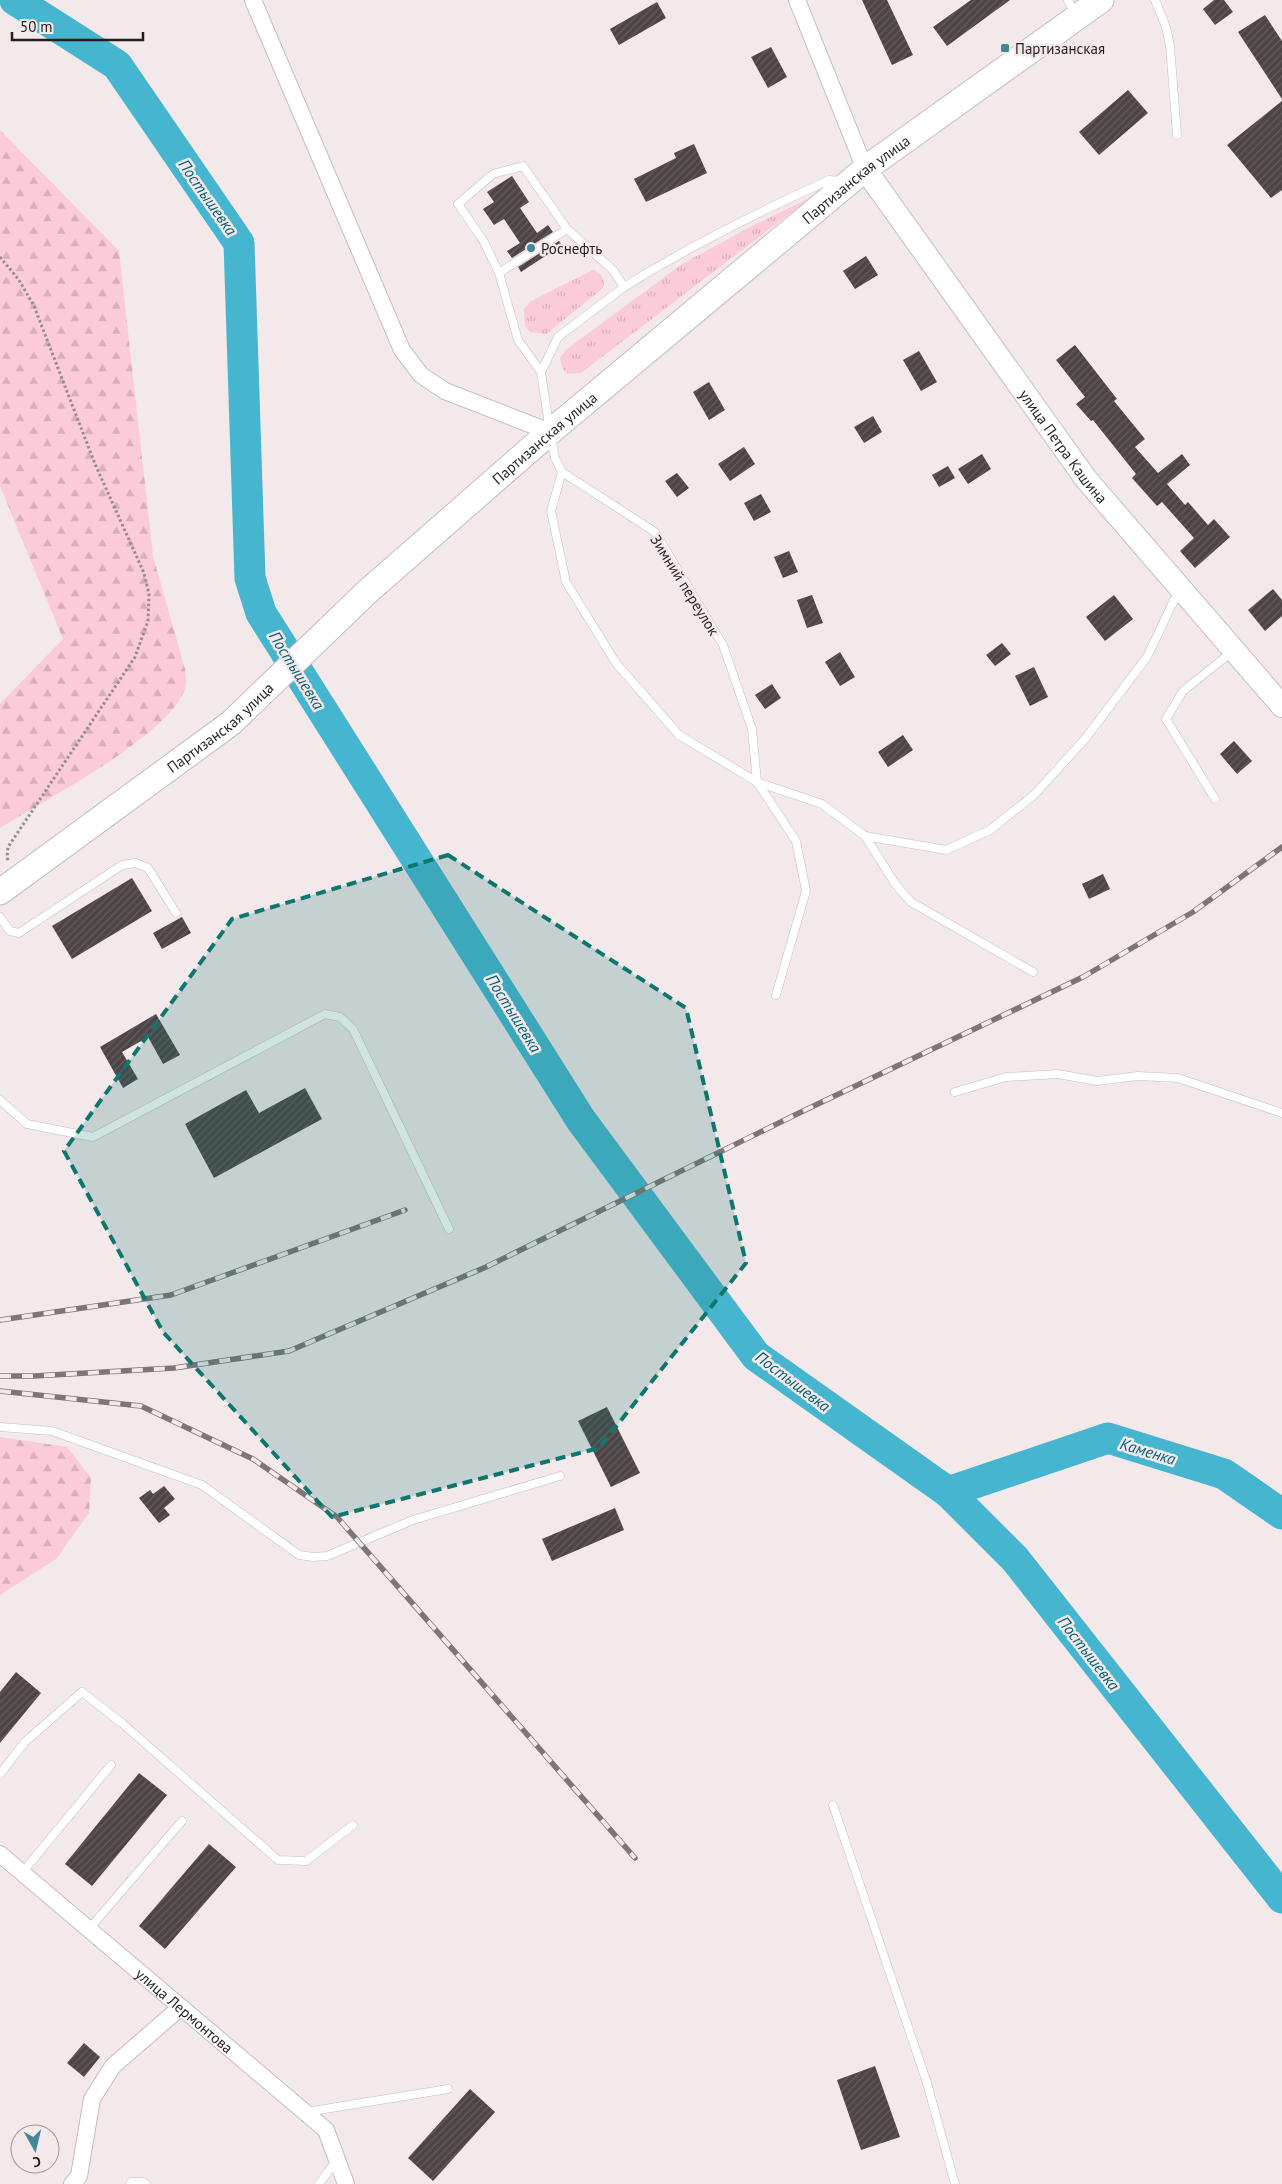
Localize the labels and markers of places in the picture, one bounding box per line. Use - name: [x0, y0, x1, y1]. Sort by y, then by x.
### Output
- place label: Партизанская: [1015, 39, 1105, 58]
- marker: Партизанская: [999, 42, 1011, 54]
- place label: Роснефть: [541, 239, 602, 258]
- marker: Роснефть: [525, 242, 537, 254]

